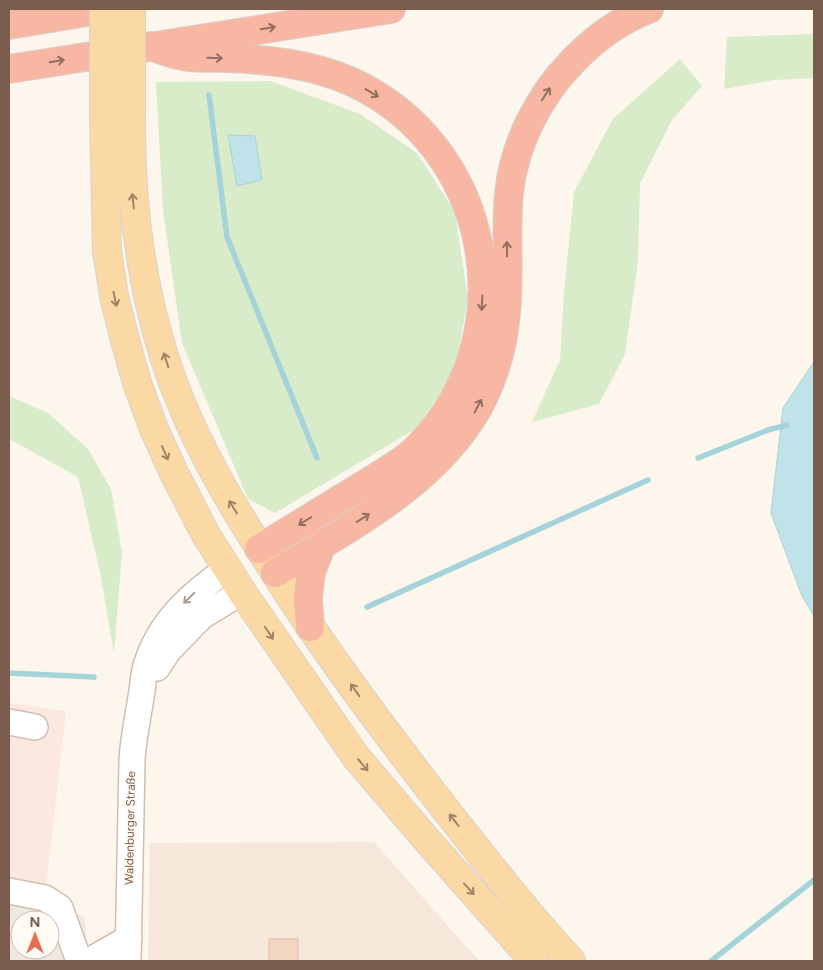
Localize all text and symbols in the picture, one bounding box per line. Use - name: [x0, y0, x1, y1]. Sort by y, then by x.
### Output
- one-way arrow: [260, 22, 276, 32]
- one-way arrow: [207, 53, 223, 62]
- one-way arrow: [49, 56, 65, 66]
- one-way arrow: [541, 87, 552, 101]
- one-way arrow: [364, 88, 378, 98]
- one-way arrow: [129, 193, 138, 209]
- one-way arrow: [502, 241, 512, 257]
- one-way arrow: [111, 290, 121, 306]
- one-way arrow: [478, 294, 487, 310]
- one-way arrow: [160, 352, 170, 368]
- one-way arrow: [473, 399, 483, 414]
- one-way arrow: [160, 445, 170, 460]
- one-way arrow: [228, 501, 238, 515]
- one-way arrow: [356, 513, 370, 523]
- one-way arrow: [298, 517, 312, 527]
- one-way arrow: [183, 592, 195, 604]
- one-way arrow: [264, 626, 274, 640]
- one-way arrow: [350, 683, 360, 697]
- one-way arrow: [358, 759, 369, 772]
- street label: Waldenburger Straße: [122, 771, 138, 885]
- one-way arrow: [448, 813, 459, 826]
- one-way arrow: [464, 882, 475, 895]
- north arrow: [10, 910, 60, 960]
- text: N: [30, 914, 40, 931]

